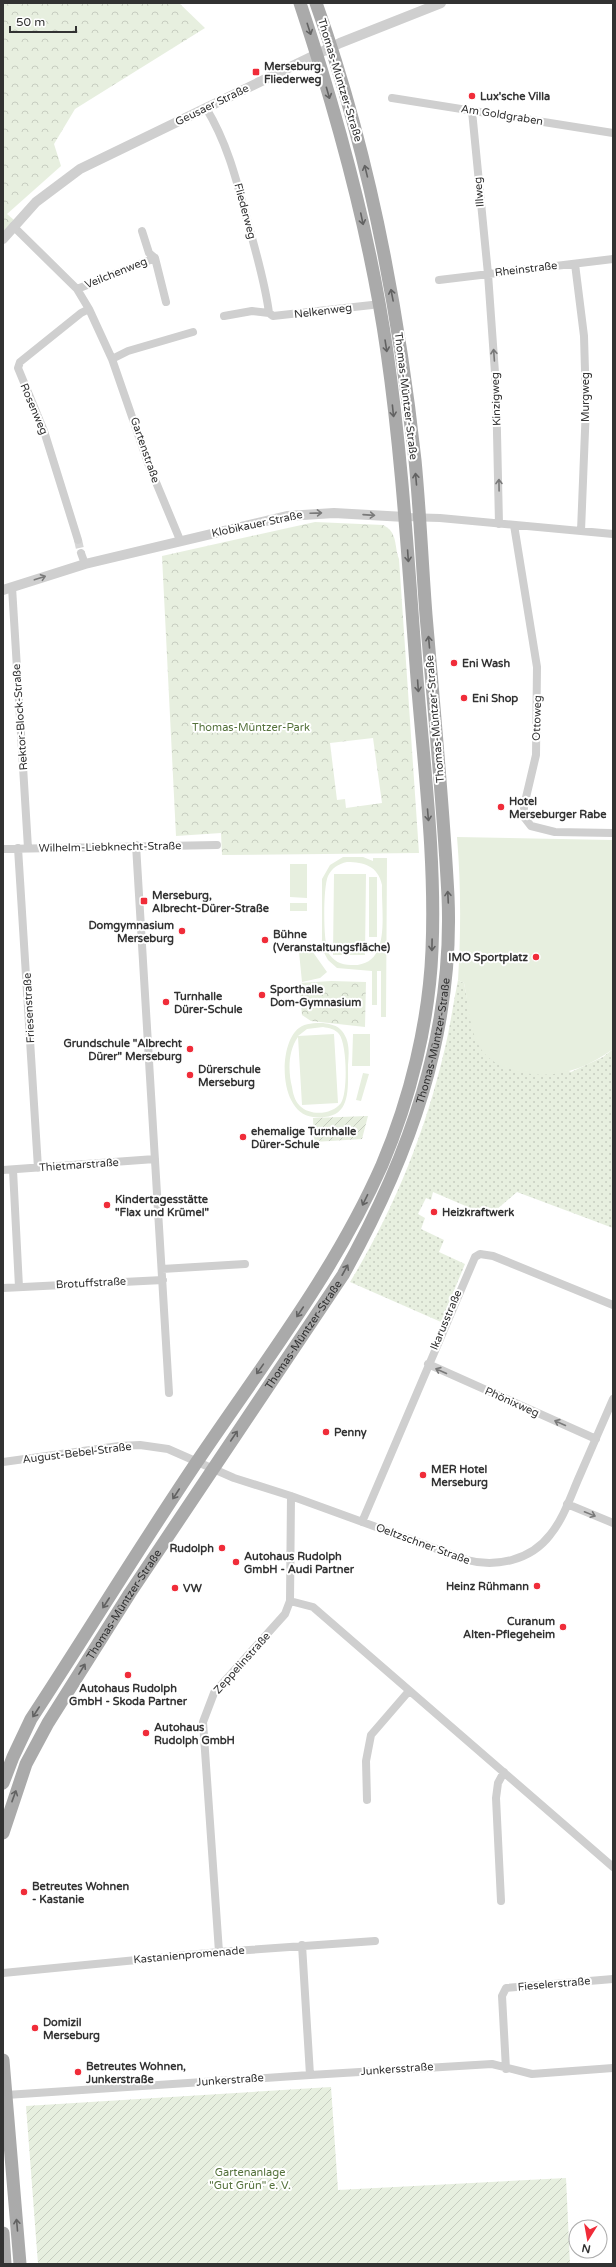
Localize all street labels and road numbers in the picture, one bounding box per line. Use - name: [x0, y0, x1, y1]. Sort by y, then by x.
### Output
- street label: Thomas-Müntzer-Straße: [315, 17, 365, 143]
- street label: Geusaer Straße: [173, 82, 251, 128]
- street label: Am Goldgraben: [460, 102, 544, 128]
- street label: Illweg: [471, 176, 487, 208]
- street label: Fliederweg: [231, 182, 259, 241]
- street label: Veilchenweg: [83, 255, 149, 291]
- street label: Rheinstraße: [494, 259, 558, 279]
- street label: Nelkenweg: [293, 301, 353, 321]
- street label: Thomas-Müntzer-Straße: [392, 332, 420, 460]
- street label: Kinzigweg: [489, 372, 503, 426]
- street label: Murgweg: [579, 372, 592, 422]
- street label: Rosenweg: [17, 381, 51, 437]
- street label: Gartenstraße: [128, 415, 162, 485]
- street label: Klobikauer Straße: [210, 508, 304, 540]
- street label: Thomas-Müntzer-Straße: [423, 655, 447, 783]
- street label: Rektor-Block-Straße: [10, 663, 30, 771]
- street label: Ottoweg: [530, 695, 544, 741]
- street label: Wilhelm-Liebknecht-Straße: [38, 839, 182, 855]
- street label: Friesenstraße: [21, 972, 37, 1044]
- street label: Thomas-Müntzer-Straße: [413, 977, 452, 1105]
- street label: Thietmarstraße: [39, 1156, 119, 1174]
- street label: Brotuffstraße: [56, 1275, 126, 1291]
- street label: Thomas-Müntzer-Straße: [262, 1278, 344, 1392]
- street label: Ikarusstraße: [428, 1288, 464, 1352]
- street label: Phönixweg: [483, 1384, 541, 1420]
- street label: August-Bebel-Straße: [22, 1440, 132, 1466]
- street label: Oeltzschner Straße: [374, 1521, 472, 1567]
- street label: Thomas-Müntzer-Straße: [83, 1547, 164, 1662]
- street label: Zeppelinstraße: [211, 1630, 273, 1696]
- street label: Kastanienpromenade: [133, 1944, 245, 1966]
- street label: Fieselerstraße: [517, 1974, 591, 1994]
- street label: Junkersstraße: [360, 2060, 434, 2078]
- street label: Junkerstraße: [196, 2071, 264, 2089]

